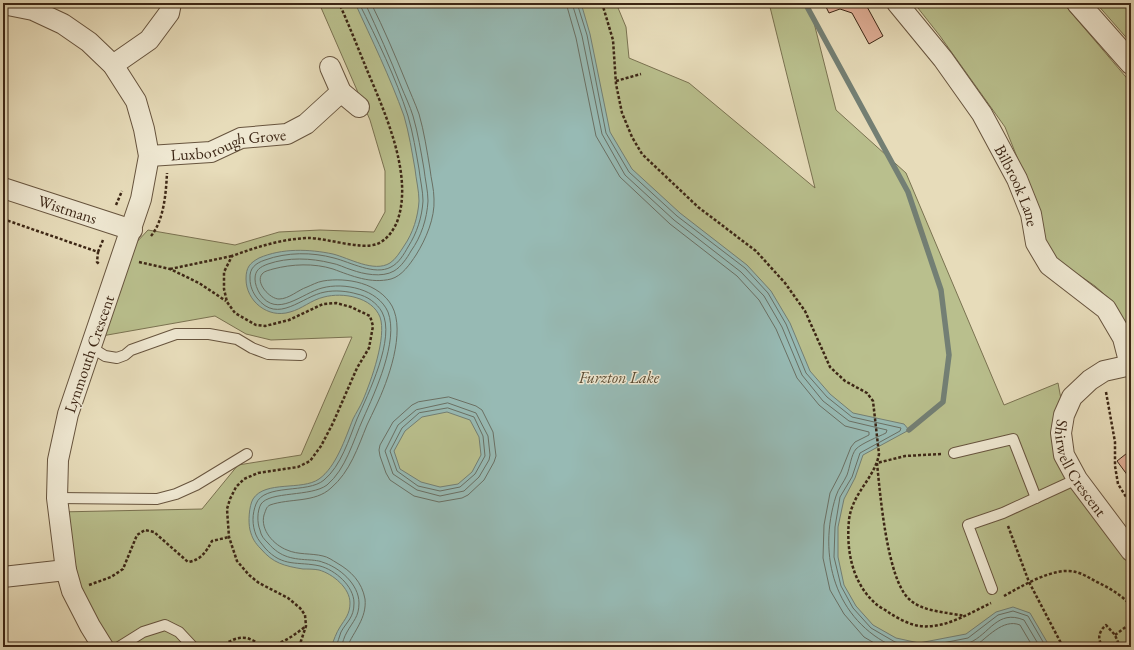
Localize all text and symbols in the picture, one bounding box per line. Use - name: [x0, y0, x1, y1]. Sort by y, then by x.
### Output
- street label: Luxborough Grove: [170, 124, 287, 165]
- street label: Bilbrook Lane: [990, 141, 1043, 228]
- street label: Wistmans: [35, 190, 100, 228]
- street label: Lynmouth Crescent: [59, 292, 119, 416]
- park label: Furzton Lake: [578, 367, 660, 388]
- street label: Shirwell Crescent: [1050, 418, 1112, 520]

